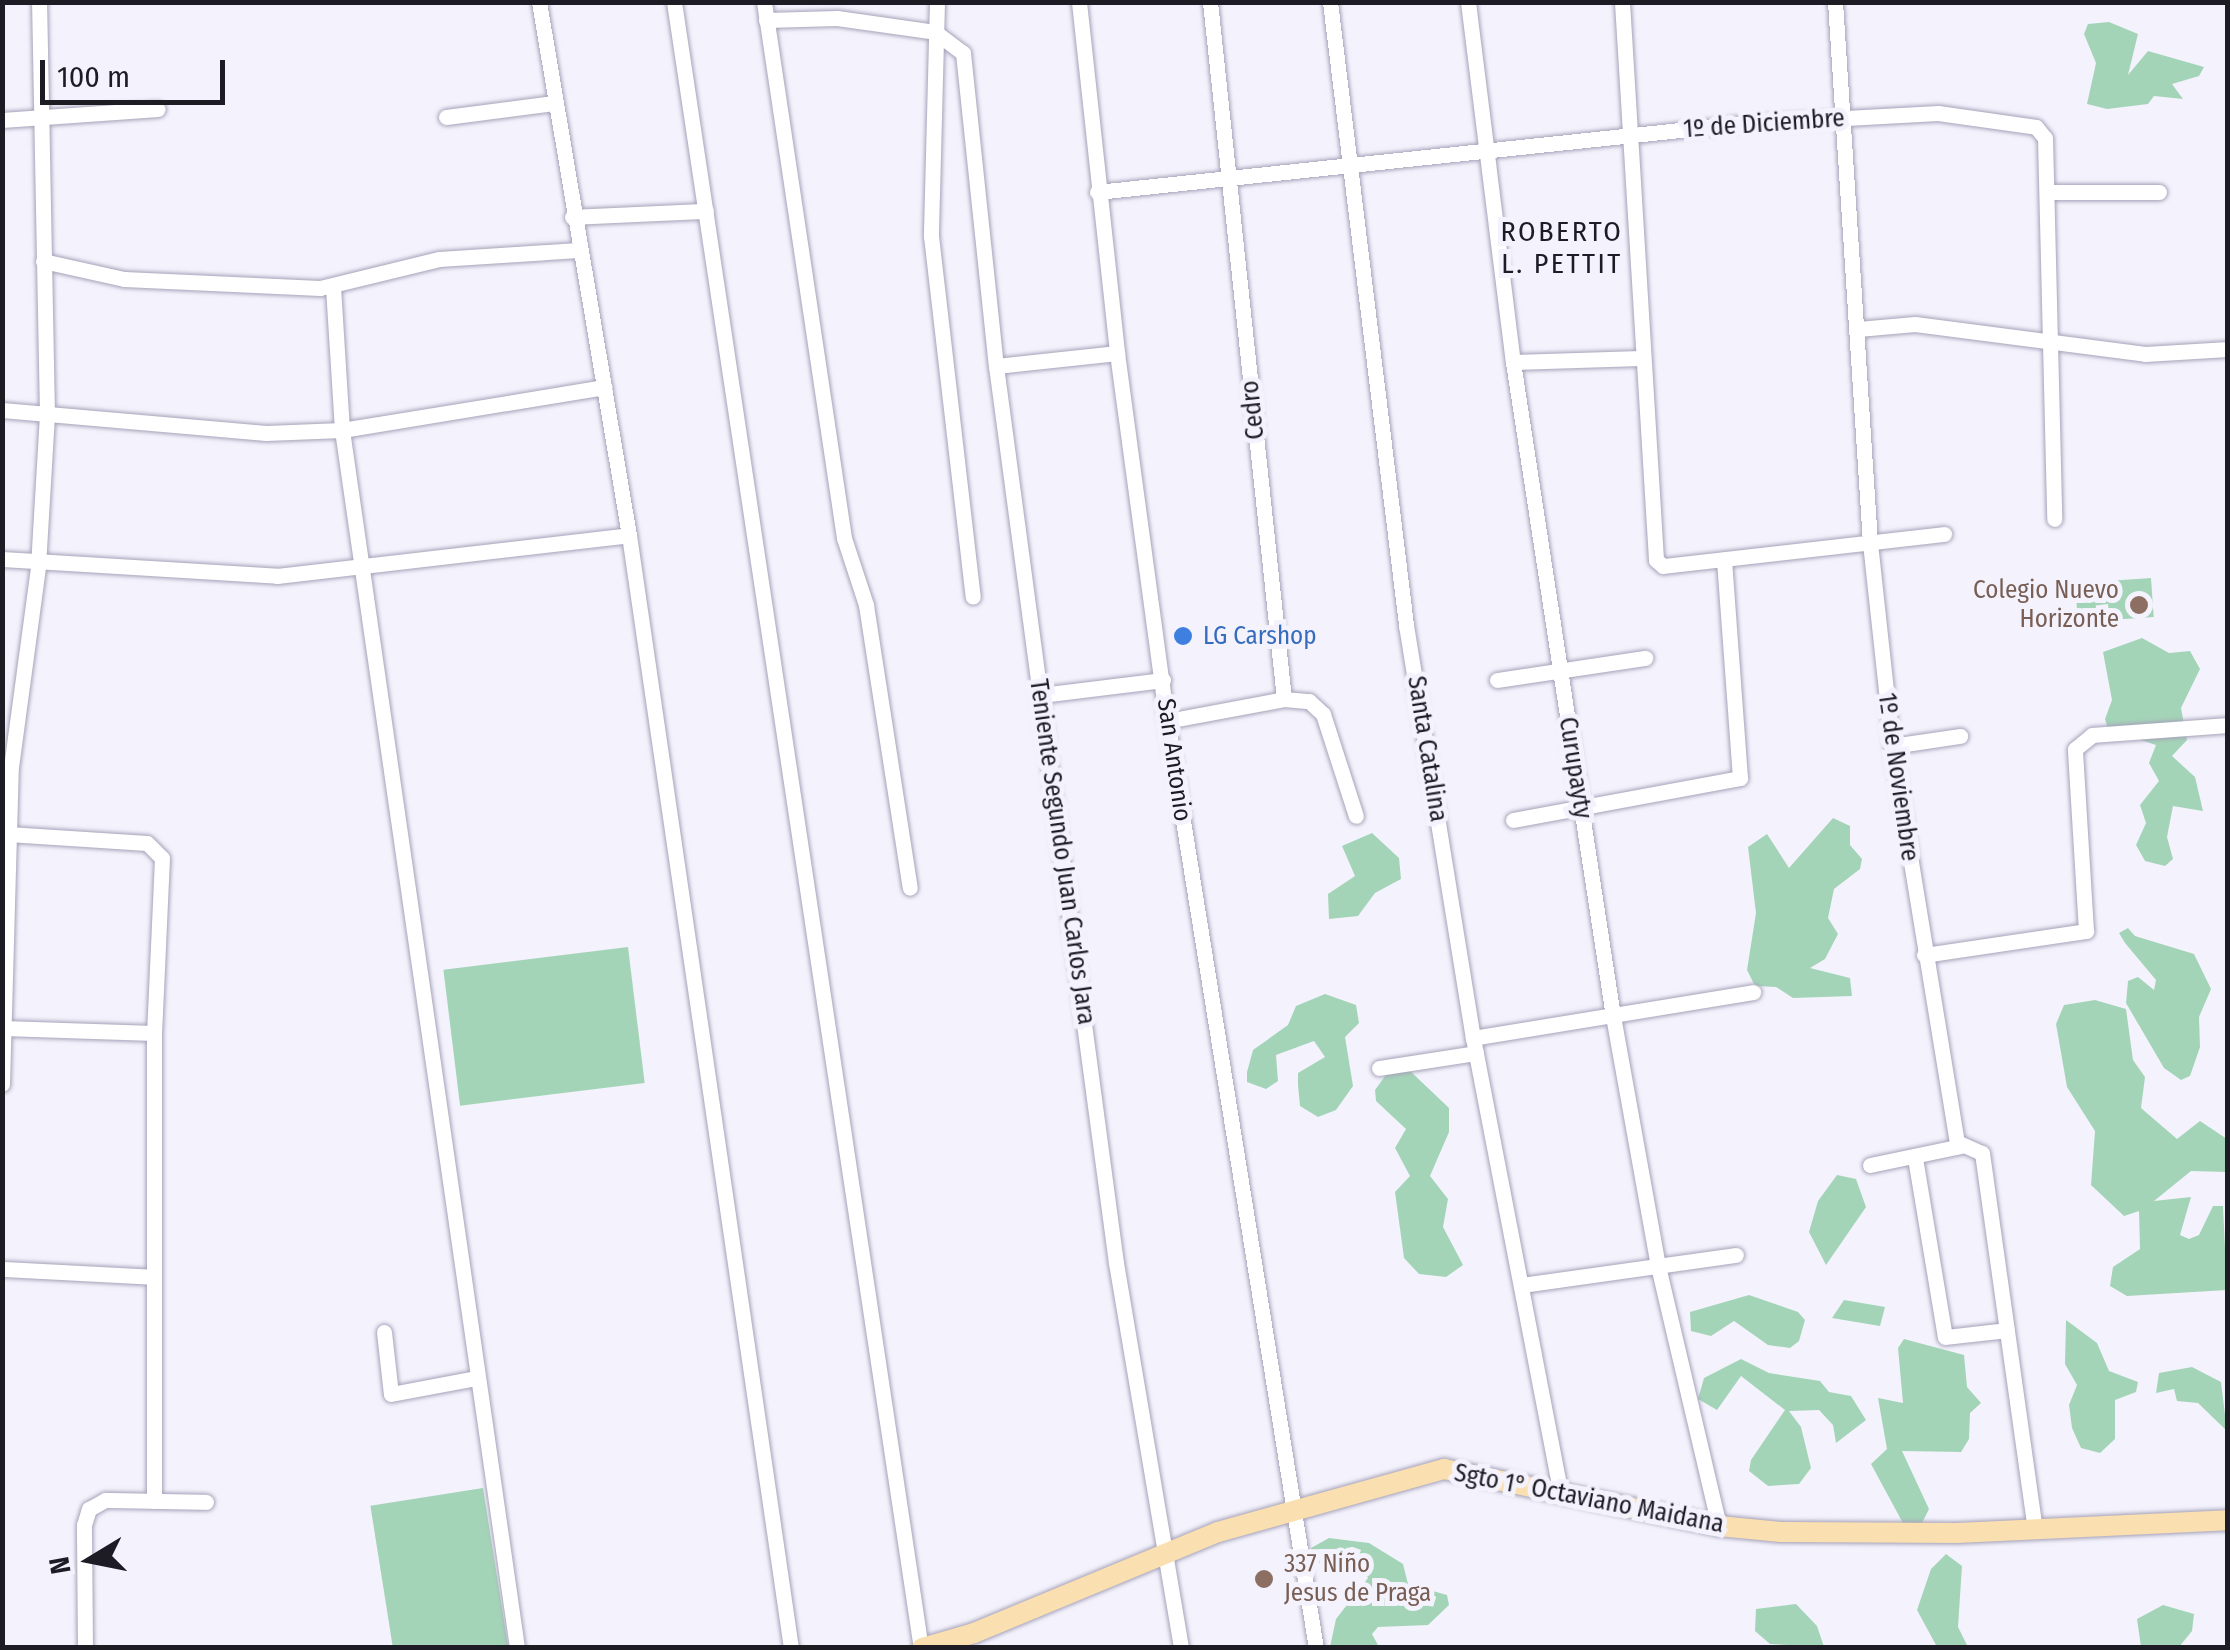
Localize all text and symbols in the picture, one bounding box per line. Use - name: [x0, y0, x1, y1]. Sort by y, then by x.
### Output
- scale bar: [45, 40, 230, 102]
- text: 100 m: [57, 59, 130, 95]
- street label: 1º de Diciembre: [1682, 103, 1846, 145]
- district label: ROBERTO L. PETTIT: [1501, 215, 1623, 281]
- street label: Cedro: [1235, 379, 1271, 441]
- place label: Colegio Nuevo Horizonte: [1973, 576, 2119, 635]
- marker: Colegio Nuevo Horizonte: [2128, 594, 2150, 616]
- place label: LG Carshop: [1203, 621, 1317, 651]
- marker: LG Carshop: [1172, 625, 1194, 647]
- street label: Santa Catalina: [1401, 674, 1453, 824]
- street label: Teniente Segundo Juan Carlos Jara: [1023, 677, 1101, 1027]
- street label: 1º de Noviembre: [1871, 691, 1925, 863]
- street label: San Antonio: [1151, 697, 1197, 823]
- street label: Curupayty: [1552, 715, 1598, 821]
- street label: Sgto 1° Octaviano Maidana: [1452, 1458, 1726, 1540]
- north arrow: [40, 1510, 140, 1610]
- place label: 337 Niño Jesus de Praga: [1284, 1550, 1431, 1609]
- text: N: [42, 1554, 78, 1576]
- marker: 337 Niño Jesus de Praga: [1253, 1568, 1275, 1590]

